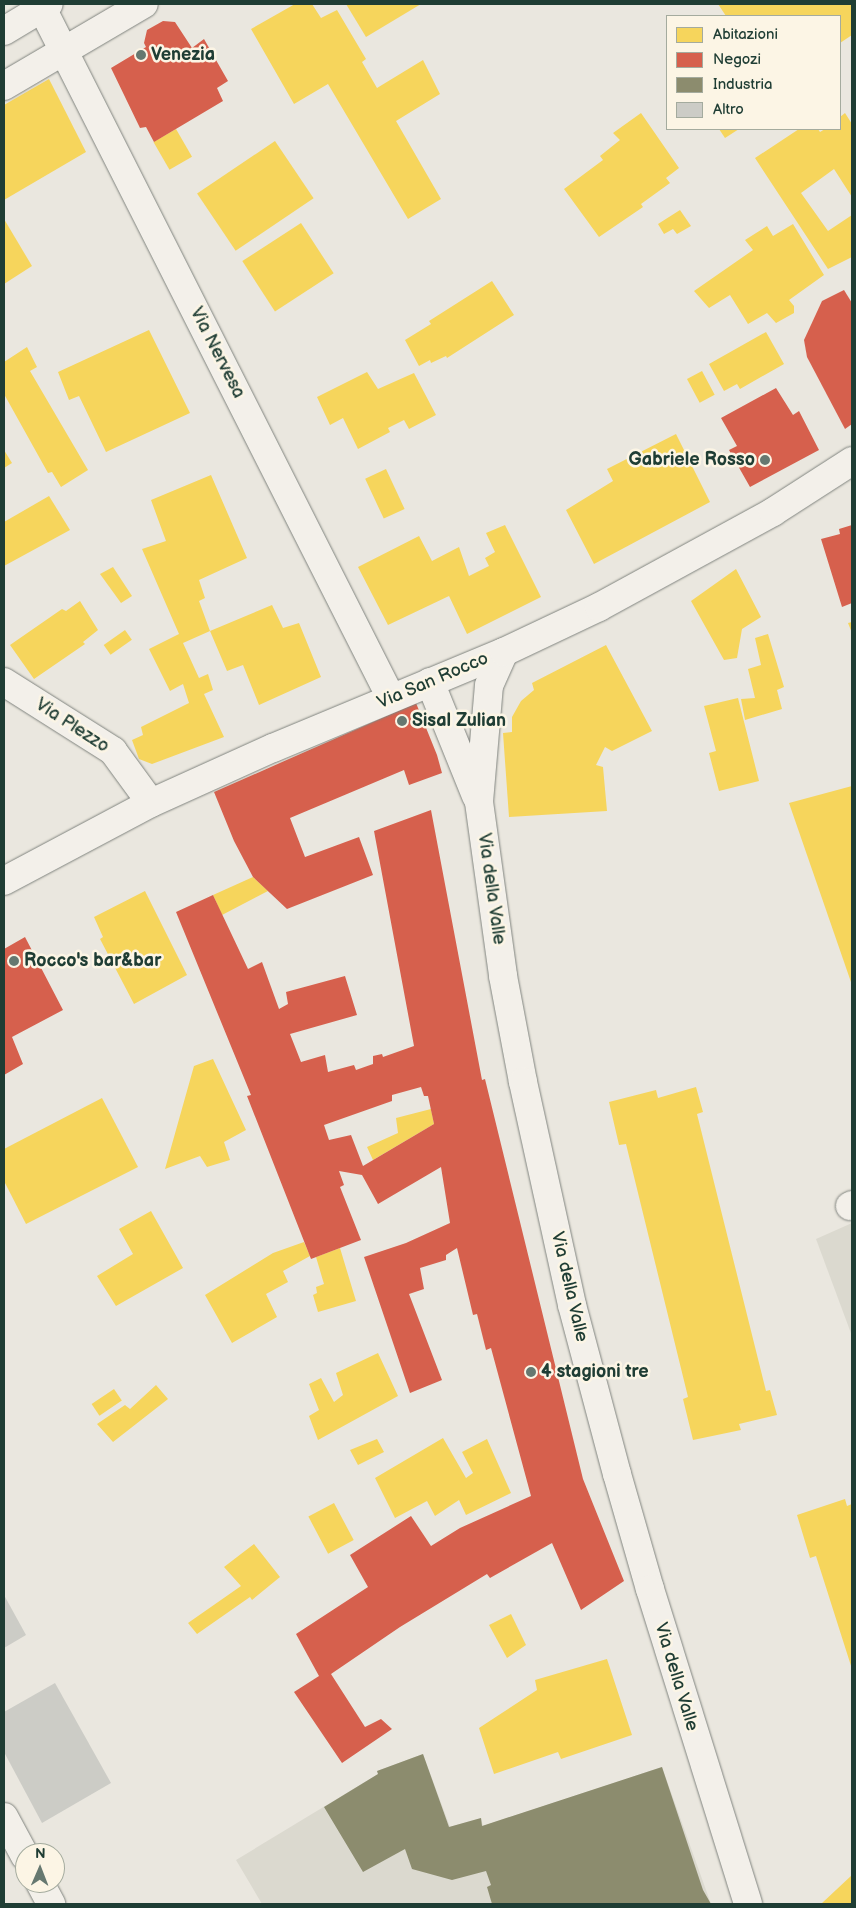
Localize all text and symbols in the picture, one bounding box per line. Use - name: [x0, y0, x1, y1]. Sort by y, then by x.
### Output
- legend: [666, 15, 841, 130]
- text: Abitazioni: [713, 25, 778, 44]
- place label: Venezia: [151, 44, 215, 66]
- marker: Venezia: [135, 49, 147, 61]
- text: Negozi: [713, 50, 761, 69]
- text: Industria: [713, 75, 773, 94]
- text: Altro: [713, 100, 744, 119]
- street label: Via Nervesa: [185, 304, 249, 402]
- place label: Gabriele Rosso: [629, 449, 755, 471]
- marker: Gabriele Rosso: [759, 454, 771, 466]
- street label: Via San Rocco: [374, 648, 492, 714]
- street label: Via Plezzo: [31, 694, 113, 758]
- place label: Sisal Zulian: [412, 710, 506, 732]
- marker: Sisal Zulian: [396, 715, 408, 727]
- street label: Via della Valle: [472, 832, 510, 946]
- place label: Rocco's bar&bar: [24, 950, 161, 972]
- marker: Rocco's bar&bar: [8, 955, 20, 967]
- street label: Via della Valle: [546, 1230, 592, 1344]
- place label: 4 stagioni tre: [541, 1361, 649, 1383]
- marker: 4 stagioni tre: [525, 1366, 537, 1378]
- street label: Via della Valle: [649, 1620, 703, 1734]
- north arrow: [15, 1843, 65, 1893]
- text: N: [35, 1845, 46, 1862]

